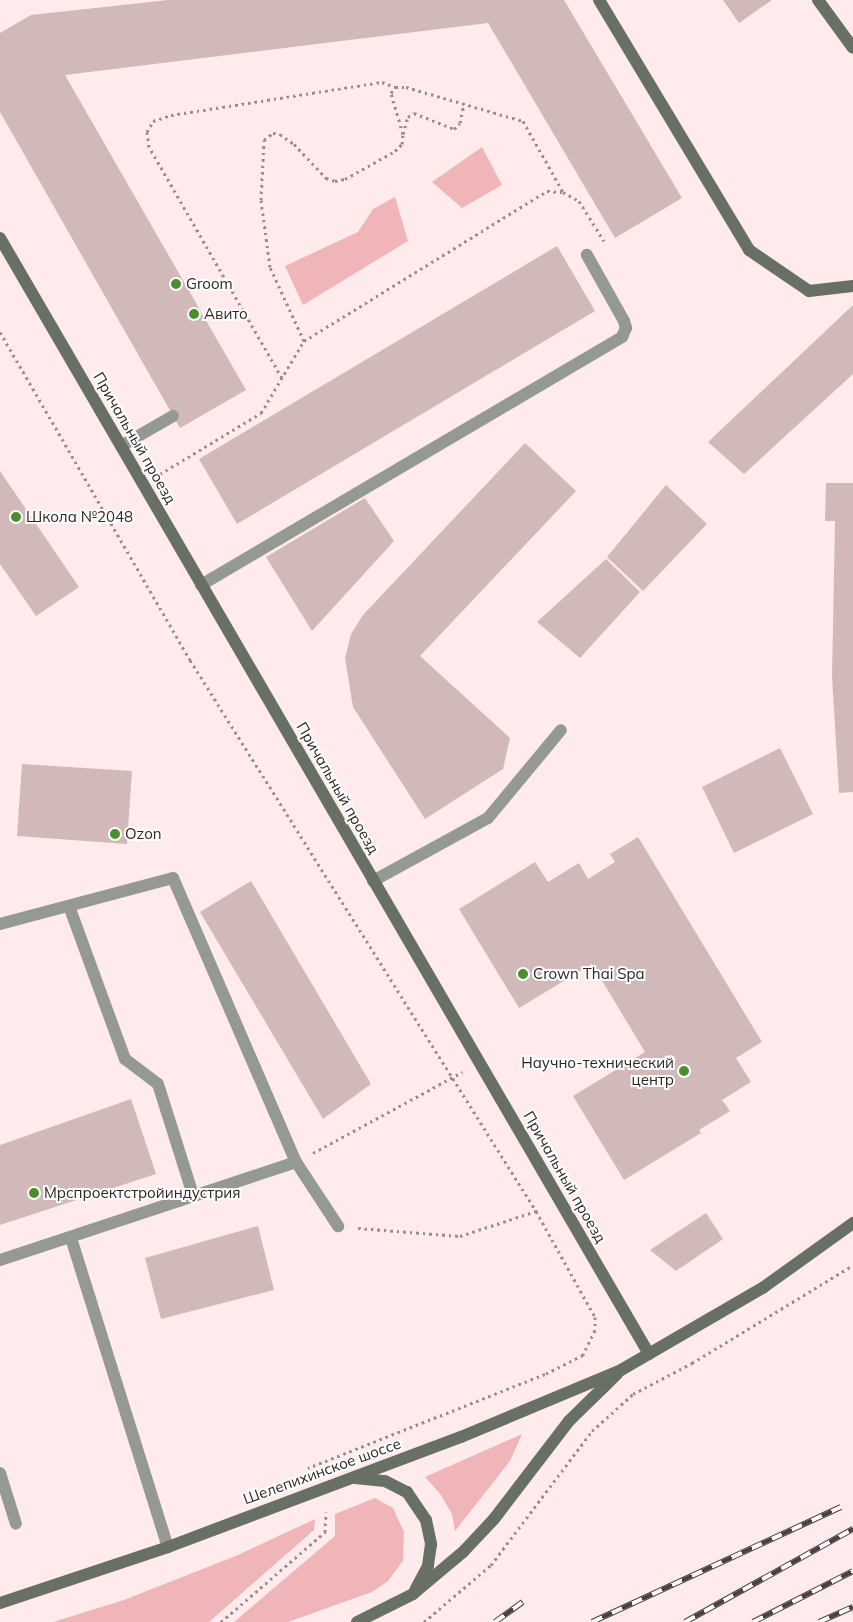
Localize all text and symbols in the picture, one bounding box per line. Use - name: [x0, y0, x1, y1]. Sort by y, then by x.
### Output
- place label: Groom: [186, 275, 233, 293]
- marker: Groom: [170, 278, 182, 290]
- place label: Авито: [204, 305, 248, 323]
- marker: Авито: [188, 308, 200, 320]
- street label: Причальный проезд: [90, 369, 180, 507]
- place label: Школа №2048: [26, 508, 133, 526]
- marker: Школа №2048: [10, 511, 22, 523]
- street label: Причальный проезд: [293, 719, 383, 857]
- place label: Ozon: [125, 825, 162, 843]
- marker: Ozon: [109, 828, 121, 840]
- place label: Crown Thai Spa: [533, 965, 644, 983]
- marker: Crown Thai Spa: [517, 968, 529, 980]
- place label: Научно-технический центр: [521, 1053, 674, 1088]
- marker: Научно-технический центр: [678, 1065, 690, 1077]
- street label: Причальный проезд: [520, 1108, 610, 1246]
- place label: Мрспроектстройиндустрия: [44, 1184, 240, 1202]
- marker: Мрспроектстройиндустрия: [28, 1187, 40, 1199]
- street label: Шелепихинское шоссе: [241, 1434, 403, 1508]

